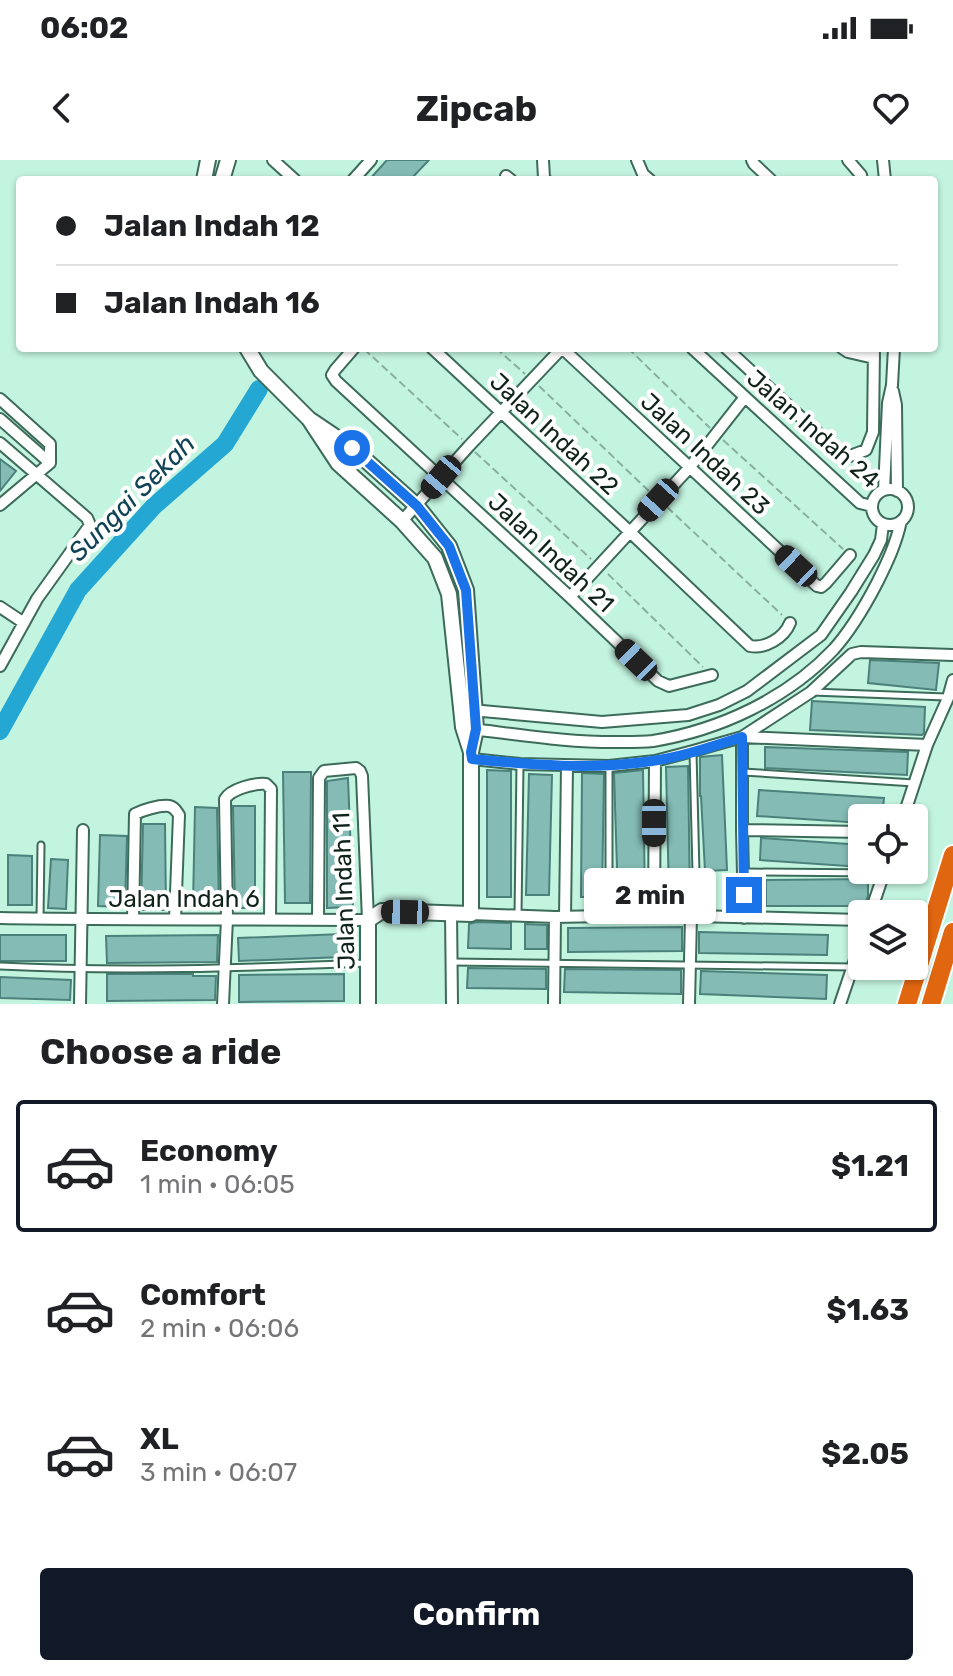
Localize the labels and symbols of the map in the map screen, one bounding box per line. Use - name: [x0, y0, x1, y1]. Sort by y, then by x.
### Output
- street label: Jalan Indah 24: [741, 364, 885, 494]
- street label: Jalan Indah 22: [484, 367, 624, 501]
- street label: Jalan Indah 23: [635, 387, 775, 521]
- water label: Sungai Sekah: [62, 428, 202, 568]
- route start: [334, 430, 370, 466]
- car: [416, 451, 466, 503]
- car: [633, 474, 683, 526]
- street label: Jalan Indah 21: [482, 488, 620, 618]
- car: [770, 541, 822, 591]
- car: [610, 635, 662, 685]
- car: [642, 799, 666, 847]
- street label: Jalan Indah 11: [327, 812, 361, 970]
- callout: 2 min: [584, 867, 716, 923]
- route end: [726, 877, 762, 913]
- street label: Jalan Indah 6: [108, 885, 260, 913]
- car: [381, 900, 429, 924]

